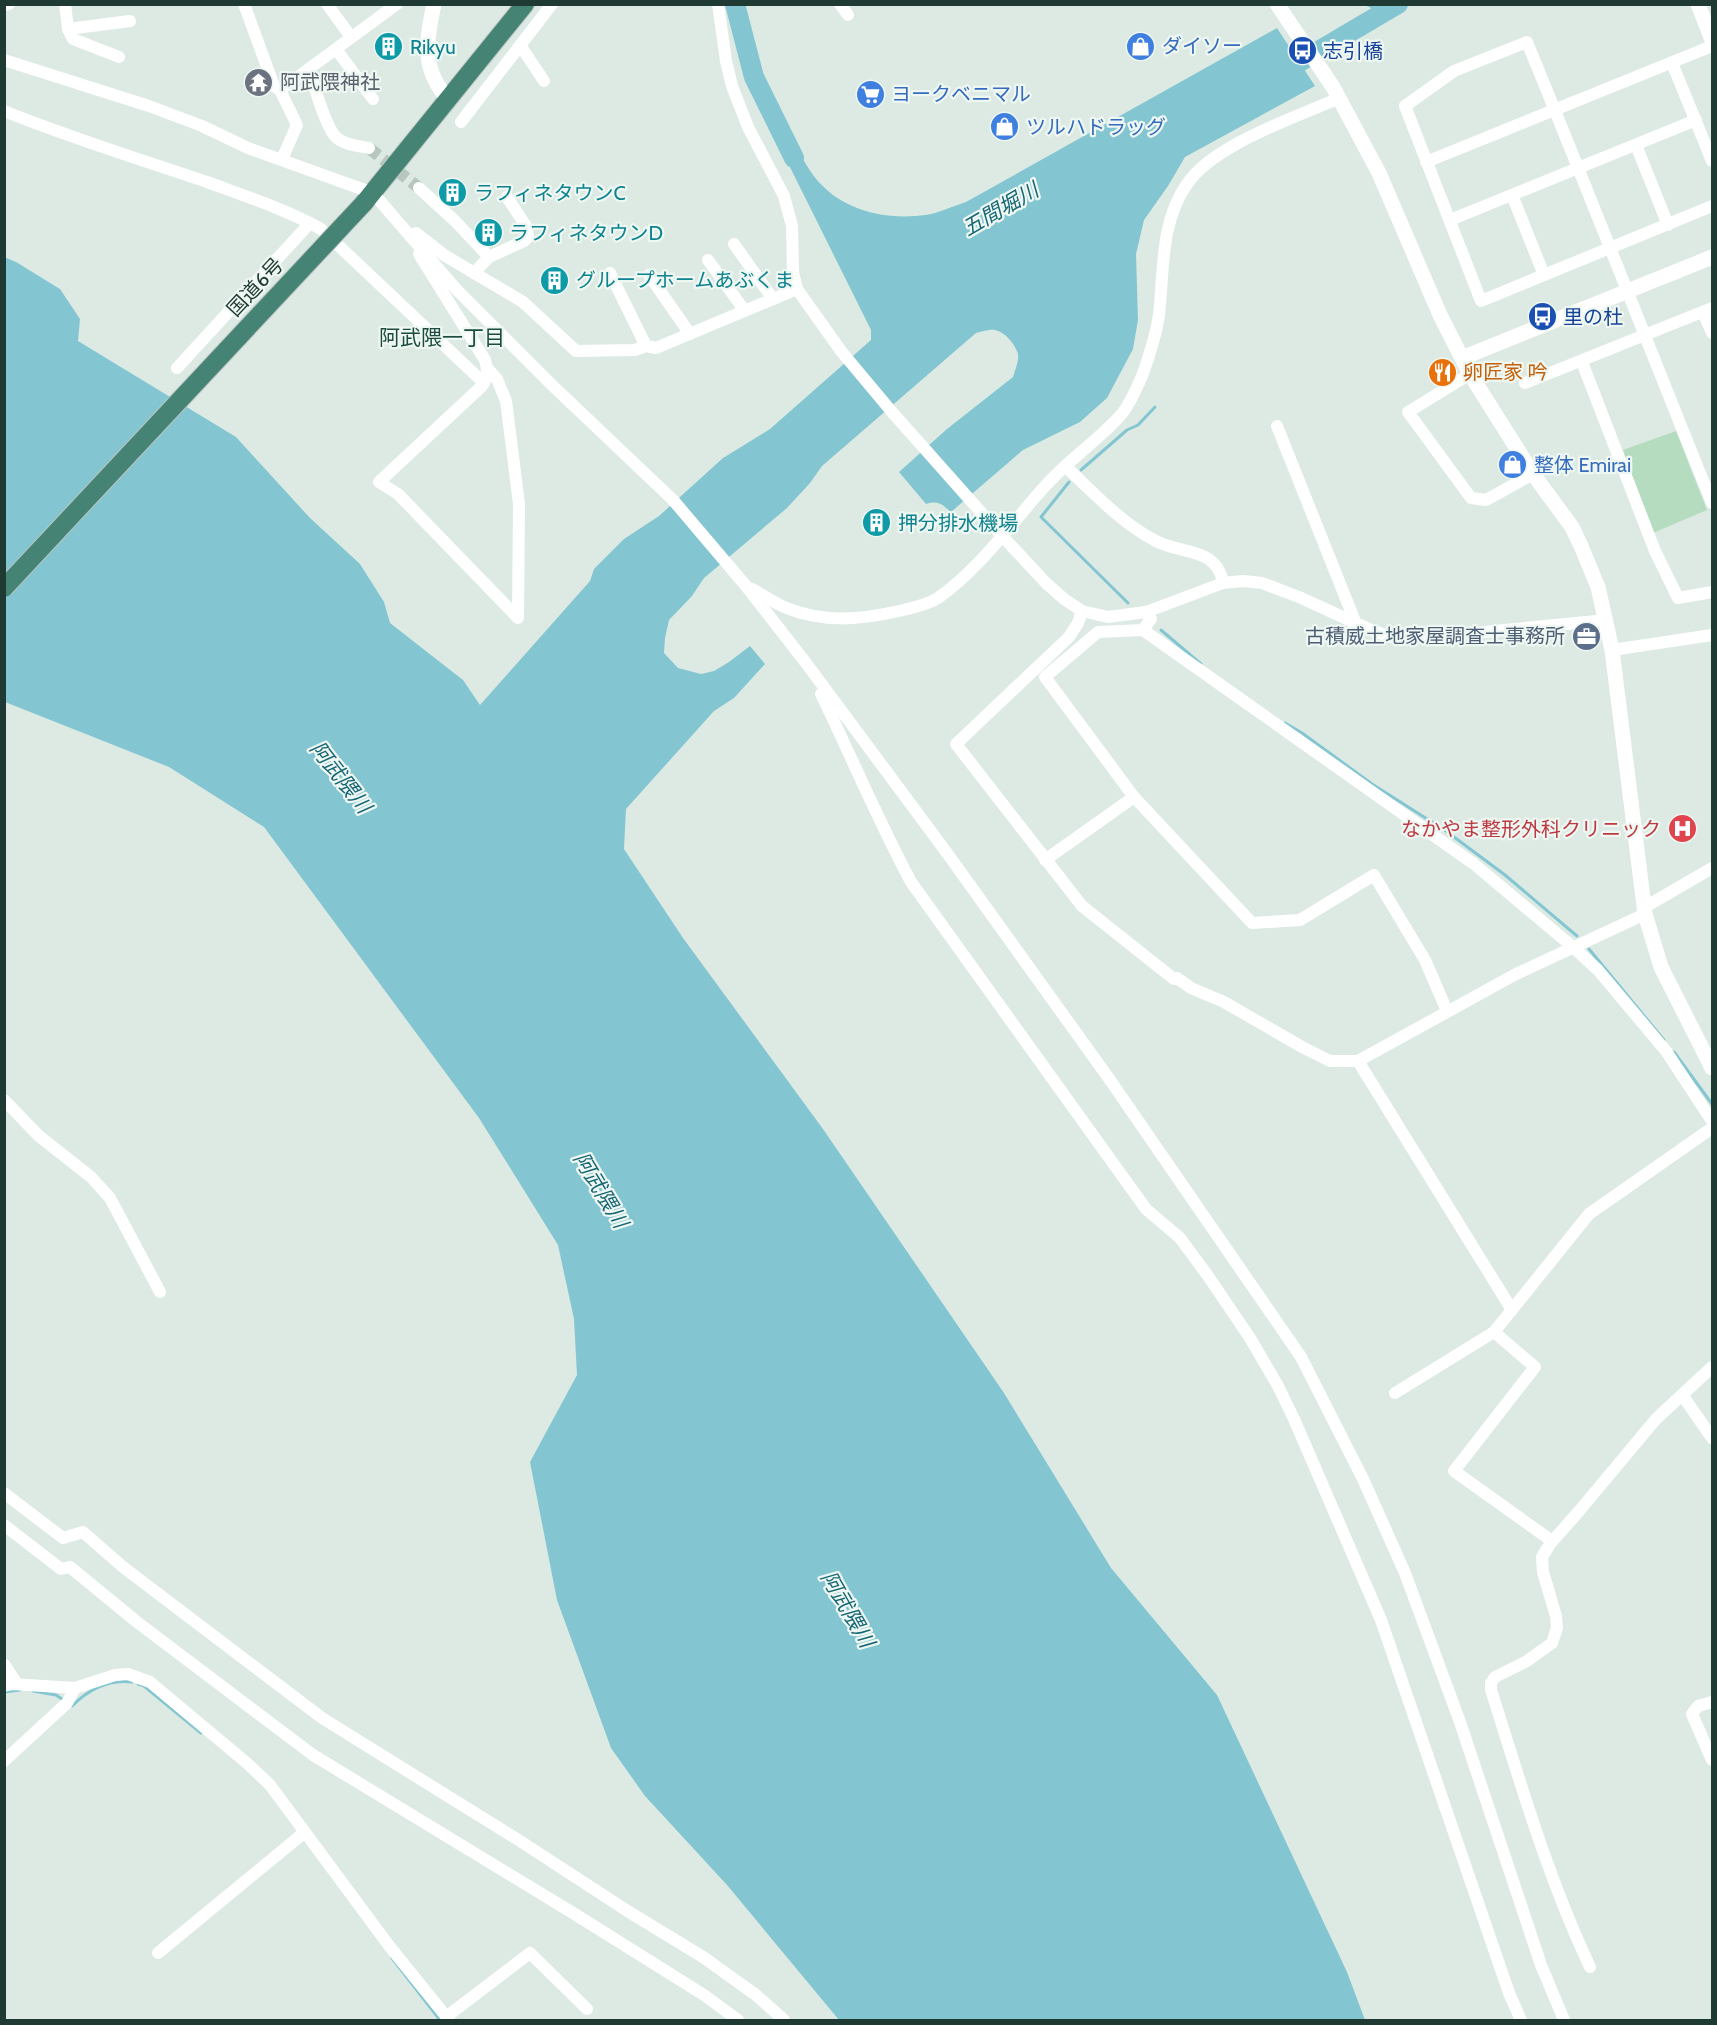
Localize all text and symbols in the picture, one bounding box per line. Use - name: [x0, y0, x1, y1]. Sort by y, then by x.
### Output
- shop icon: ダイソー: [1125, 30, 1157, 62]
- building icon: Rikyu: [373, 31, 405, 63]
- place label: ダイソー: [1162, 34, 1242, 58]
- place label: Rikyu: [410, 35, 456, 59]
- bus stop icon: 志引橋: [1286, 35, 1318, 67]
- place label: 志引橋: [1323, 39, 1383, 63]
- temple icon: 阿武隈神社: [243, 66, 275, 98]
- place label: 阿武隈神社: [280, 70, 380, 94]
- supermarket icon: ヨークベニマル: [854, 78, 886, 110]
- place label: ヨークベニマル: [891, 82, 1031, 106]
- shop icon: ツルハドラッグ: [989, 111, 1021, 143]
- place label: ツルハドラッグ: [1026, 115, 1166, 139]
- water label: 五間堀川: [957, 176, 1044, 241]
- building icon: ラフィネタウンC: [437, 177, 469, 209]
- place label: ラフィネタウンC: [474, 181, 626, 205]
- building icon: ラフィネタウンD: [472, 217, 504, 249]
- place label: ラフィネタウンD: [509, 221, 663, 245]
- street label: 国道6号: [222, 253, 288, 321]
- building icon: グループホームあぶくま: [539, 264, 571, 296]
- place label: グループホームあぶくま: [576, 268, 794, 292]
- bus stop icon: 里の杜: [1526, 301, 1558, 333]
- place label: 里の杜: [1563, 305, 1623, 329]
- district label: 阿武隈一丁目: [379, 325, 505, 350]
- restaurant icon: 卵匠家 吟: [1426, 356, 1458, 388]
- place label: 卵匠家 吟: [1463, 360, 1548, 384]
- shop icon: 整体 Emirai: [1497, 449, 1529, 481]
- place label: 整体 Emirai: [1534, 453, 1631, 477]
- building icon: 押分排水機場: [861, 507, 893, 539]
- place label: 押分排水機場: [898, 511, 1018, 535]
- office icon: 古積威土地家屋調査士事務所: [1570, 620, 1602, 652]
- place label: 古積威土地家屋調査士事務所: [1305, 624, 1565, 648]
- water label: 阿武隈川: [305, 736, 378, 819]
- hospital icon: なかやま整形外科クリニック: [1666, 813, 1698, 845]
- place label: なかやま整形外科クリニック: [1401, 817, 1661, 841]
- water label: 阿武隈川: [569, 1148, 634, 1234]
- water label: 阿武隈川: [816, 1566, 881, 1653]

